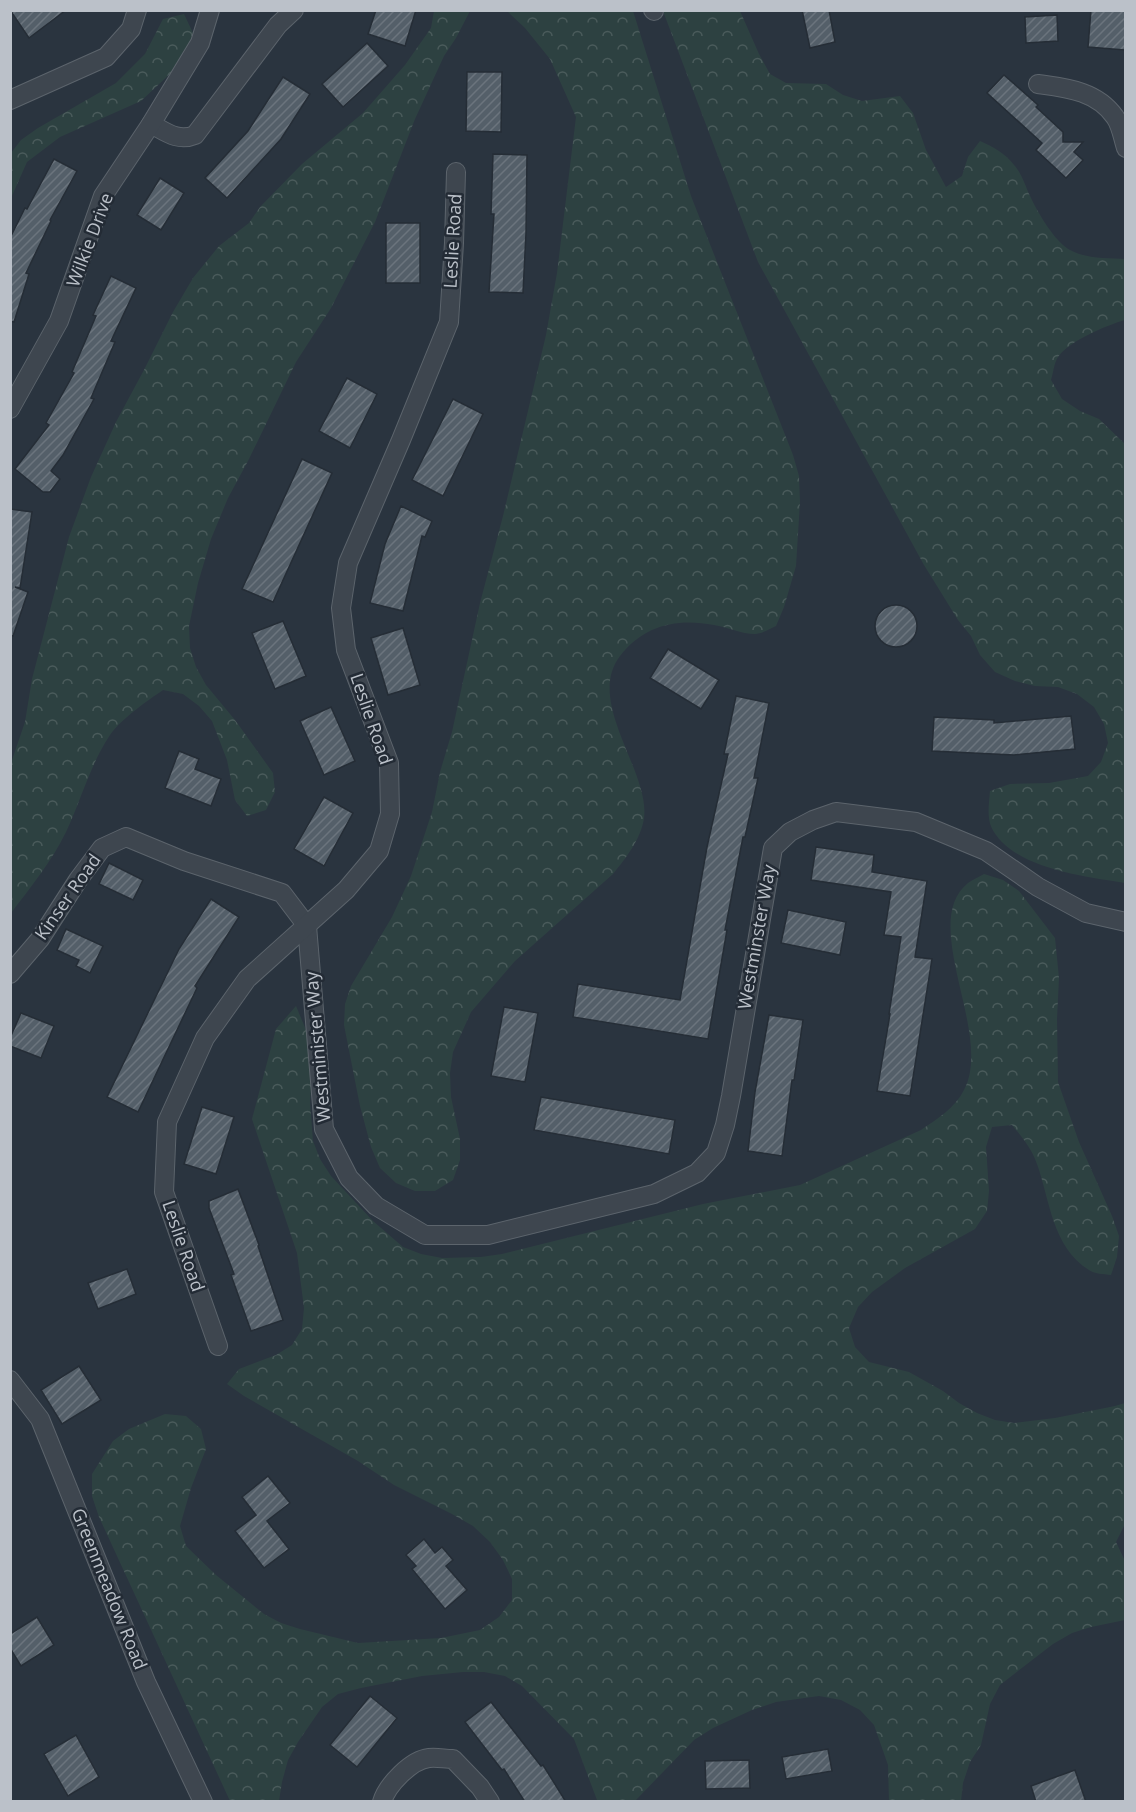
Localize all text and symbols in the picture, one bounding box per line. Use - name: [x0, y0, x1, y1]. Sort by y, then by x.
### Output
- street label: Wilkie Drive: [60, 189, 118, 290]
- street label: Leslie Road: [438, 193, 466, 289]
- street label: Leslie Road: [345, 670, 399, 767]
- street label: Kinser Road: [29, 848, 106, 944]
- street label: Westminster Way: [731, 862, 781, 1011]
- street label: Westminister Way: [298, 970, 336, 1123]
- street label: Leslie Road: [157, 1197, 211, 1294]
- street label: Greenmeadow Road: [67, 1504, 153, 1673]

